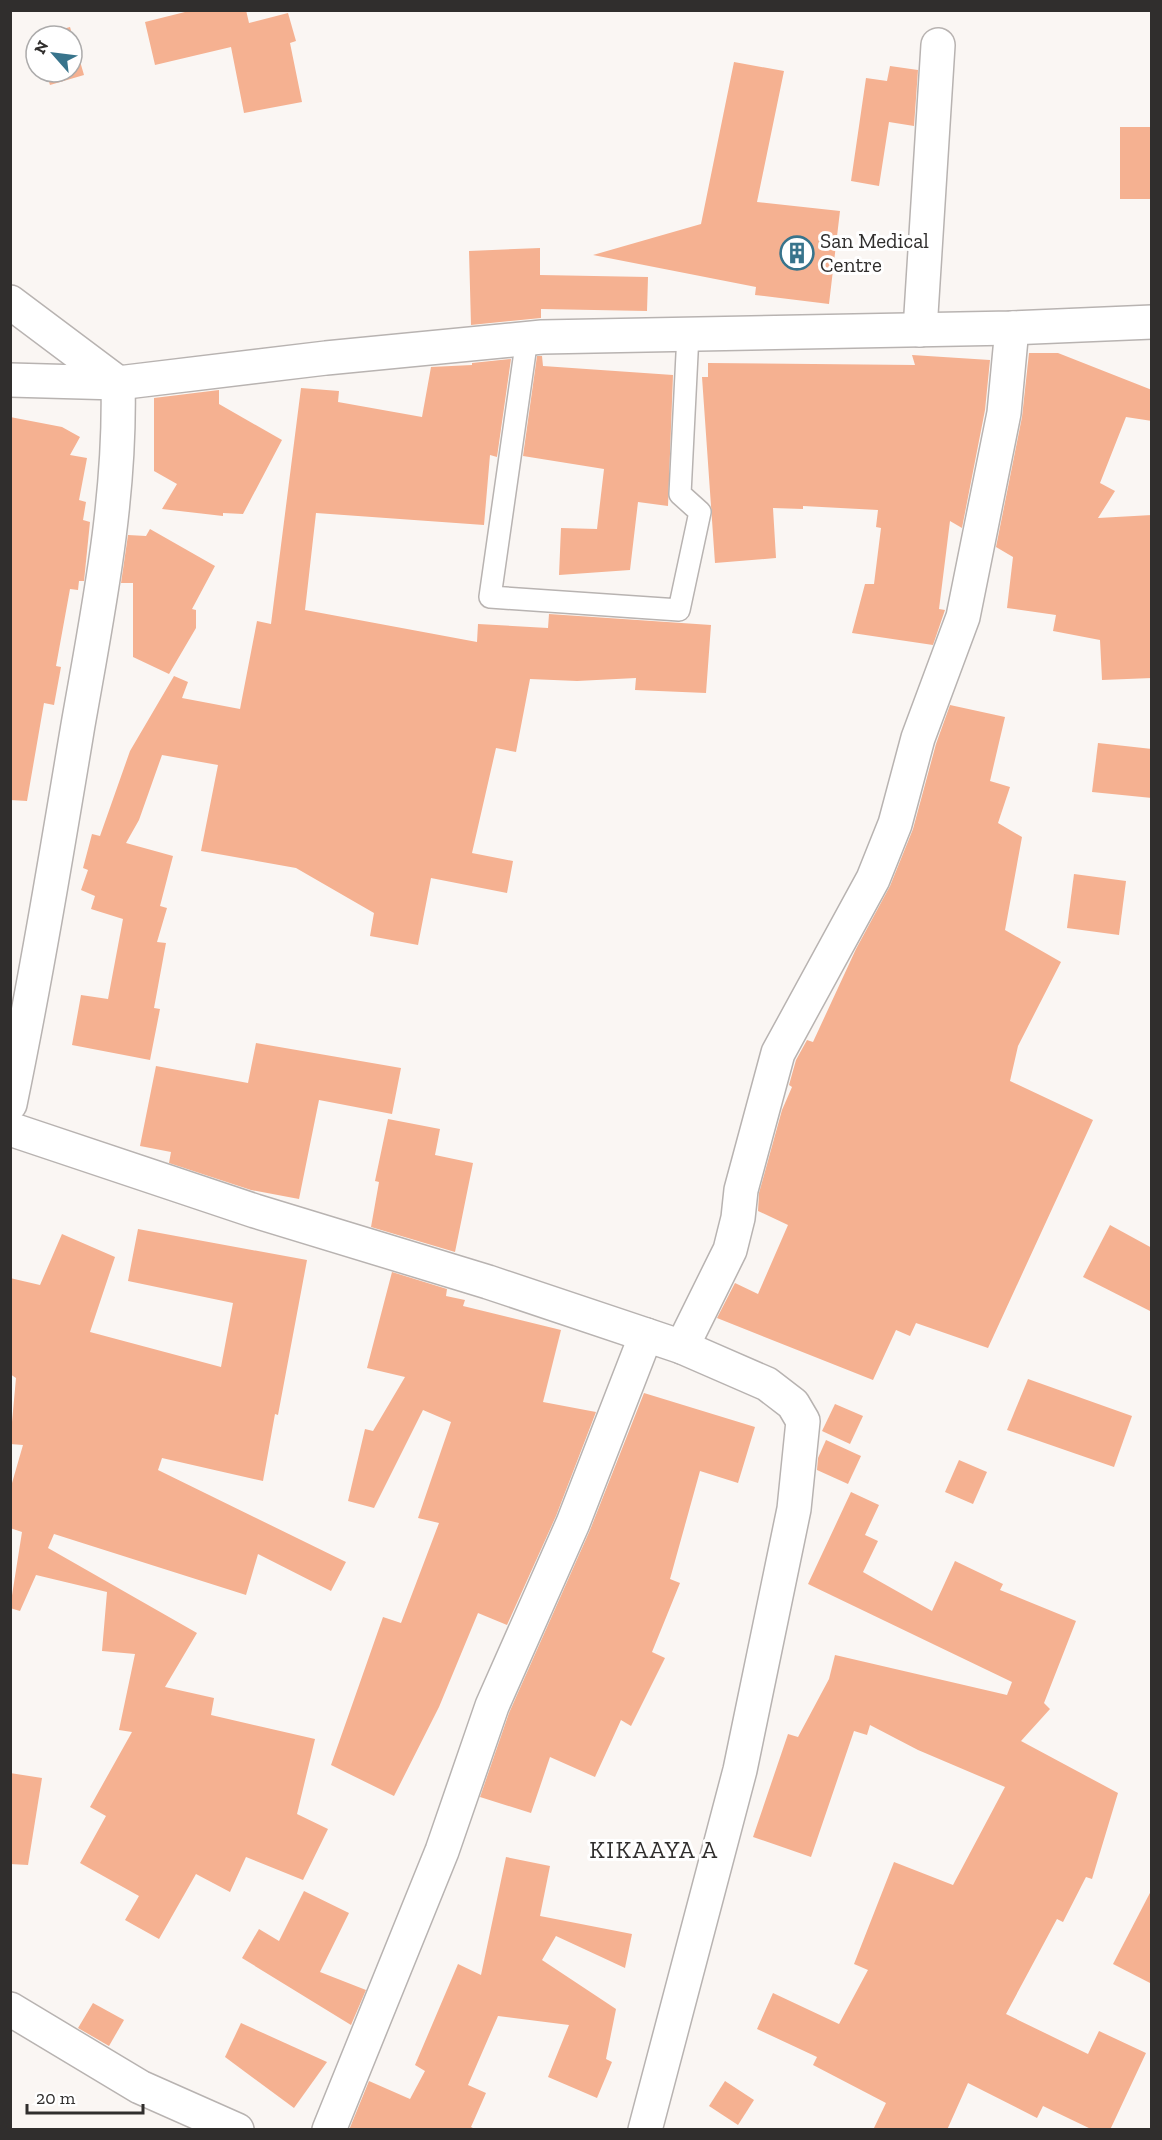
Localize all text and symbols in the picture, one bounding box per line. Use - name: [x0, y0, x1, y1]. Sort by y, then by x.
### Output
- north arrow: [24, 24, 84, 84]
- text: N: [30, 37, 52, 57]
- place label: San Medical Centre: [820, 228, 929, 277]
- building icon: San Medical Centre: [779, 235, 815, 271]
- district label: KIKAAYA A: [589, 1835, 719, 1864]
- scale bar: [27, 2077, 142, 2115]
- text: 20 m: [36, 2087, 76, 2109]

